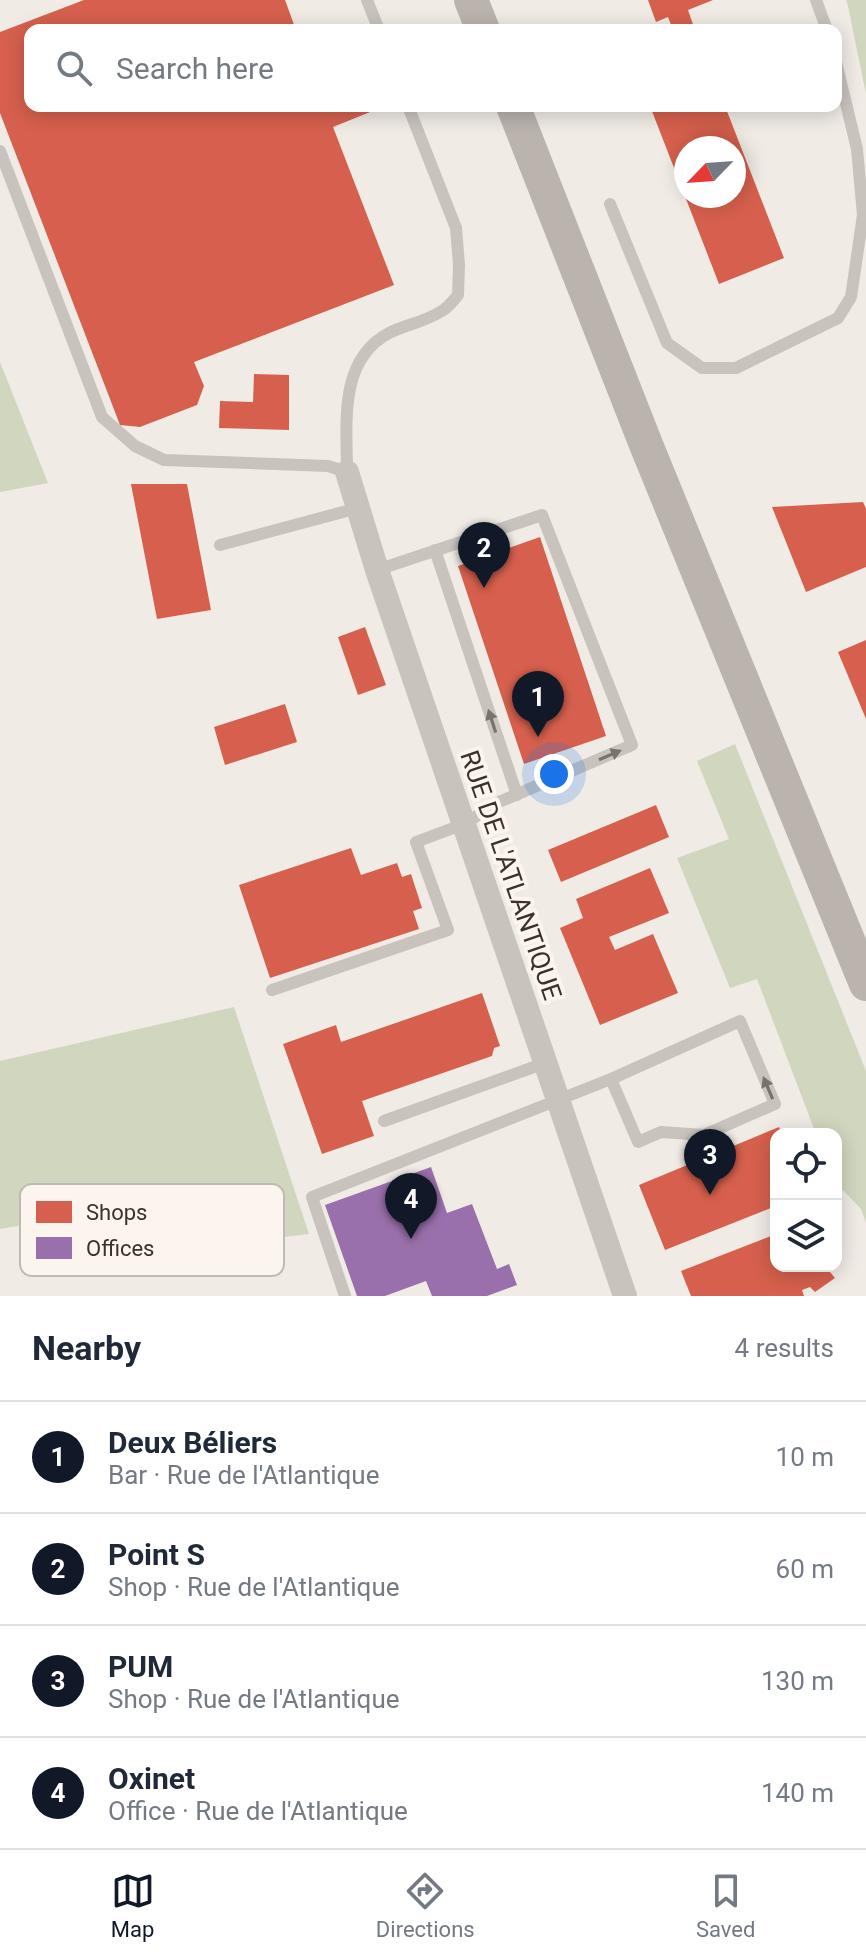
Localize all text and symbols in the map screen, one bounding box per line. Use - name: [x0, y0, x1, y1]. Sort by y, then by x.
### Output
- search box: [24, 24, 842, 112]
- icon: search: [52, 46, 96, 90]
- text: Search here: [116, 51, 274, 86]
- north arrow: [674, 136, 746, 208]
- pin: 2: [458, 522, 510, 588]
- pin: 1: [512, 671, 564, 737]
- one-way arrow: [485, 709, 497, 733]
- street label: RUE DE L'ATLANTIQUE: [454, 746, 568, 1004]
- one-way arrow: [598, 748, 622, 761]
- your location: [534, 754, 574, 794]
- one-way arrow: [761, 1076, 774, 1100]
- map controls: [770, 1128, 842, 1272]
- button: locate: [770, 1128, 842, 1200]
- pin: 3: [684, 1129, 736, 1195]
- pin: 4: [385, 1173, 437, 1239]
- legend: [20, 1184, 284, 1276]
- text: Shops: [86, 1200, 147, 1225]
- button: layers: [770, 1200, 842, 1272]
- text: Offices: [86, 1236, 154, 1261]
- text: Nearby: [32, 1328, 141, 1368]
- text: 4 results: [735, 1333, 834, 1363]
- text: Deux Béliers: [108, 1425, 277, 1460]
- text: 1: [51, 1442, 65, 1472]
- text: 10 m: [776, 1442, 834, 1472]
- text: Bar · Rue de l'Atlantique: [108, 1460, 379, 1490]
- text: Point S: [108, 1537, 205, 1572]
- text: 2: [51, 1554, 65, 1584]
- text: 60 m: [776, 1554, 834, 1584]
- text: Shop · Rue de l'Atlantique: [108, 1572, 400, 1602]
- text: PUM: [108, 1649, 173, 1684]
- text: 3: [51, 1666, 65, 1696]
- text: 130 m: [761, 1666, 834, 1696]
- text: Shop · Rue de l'Atlantique: [108, 1684, 400, 1714]
- text: Oxinet: [108, 1761, 195, 1796]
- text: 4: [51, 1778, 65, 1808]
- text: 140 m: [761, 1778, 834, 1808]
- text: Office · Rue de l'Atlantique: [108, 1796, 408, 1826]
- tab: Map: [111, 1869, 155, 1942]
- tab: Directions: [376, 1869, 475, 1942]
- tab: Saved: [696, 1869, 755, 1942]

